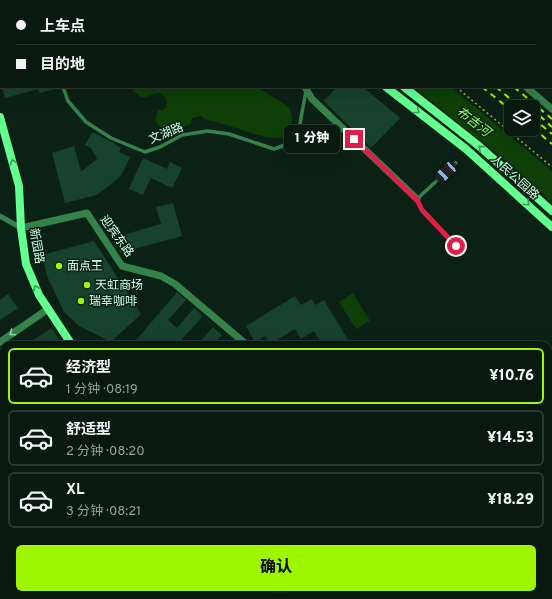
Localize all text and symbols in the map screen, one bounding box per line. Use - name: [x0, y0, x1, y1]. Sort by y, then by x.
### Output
- text: 上车点: [40, 18, 85, 37]
- text: 目的地: [40, 56, 85, 75]
- map controls: [504, 100, 540, 136]
- button: layers: [504, 100, 540, 136]
- water label: 布吉河: [452, 104, 495, 143]
- one-way arrow: [412, 106, 419, 113]
- street label: 文湖路: [147, 120, 186, 148]
- callout: 1 分钟: [284, 125, 340, 153]
- route end: [345, 130, 363, 148]
- text: 1 分钟: [295, 131, 329, 147]
- one-way arrow: [478, 145, 486, 152]
- street label: 人民公园路: [487, 152, 542, 204]
- one-way arrow: [9, 158, 18, 165]
- car: [433, 159, 459, 185]
- one-way arrow: [522, 198, 530, 206]
- street label: 迎宾东路: [96, 212, 137, 261]
- street label: 新园路: [25, 227, 47, 265]
- route start: [447, 237, 465, 255]
- place label: 面点王: [67, 259, 103, 275]
- marker: 面点王: [54, 261, 64, 271]
- place label: 天虹商场: [95, 278, 143, 294]
- marker: 天虹商场: [82, 280, 92, 290]
- one-way arrow: [33, 285, 41, 293]
- place label: 瑞幸咖啡: [89, 294, 137, 310]
- marker: 瑞幸咖啡: [76, 296, 86, 306]
- one-way arrow: [10, 329, 17, 336]
- icon: car: [18, 358, 54, 394]
- text: 经济型: [66, 359, 111, 378]
- text: ¥10.76: [489, 367, 534, 386]
- text: 1 分钟 · 08:19: [66, 382, 138, 398]
- icon: car: [18, 420, 54, 456]
- text: 舒适型: [66, 421, 111, 440]
- text: ¥14.53: [487, 429, 534, 448]
- text: 2 分钟 · 08:20: [66, 444, 145, 460]
- text: XL: [66, 481, 84, 500]
- icon: car: [18, 482, 54, 518]
- text: ¥18.29: [487, 491, 534, 510]
- text: 3 分钟 · 08:21: [66, 504, 141, 520]
- button: 确认: [16, 545, 536, 591]

